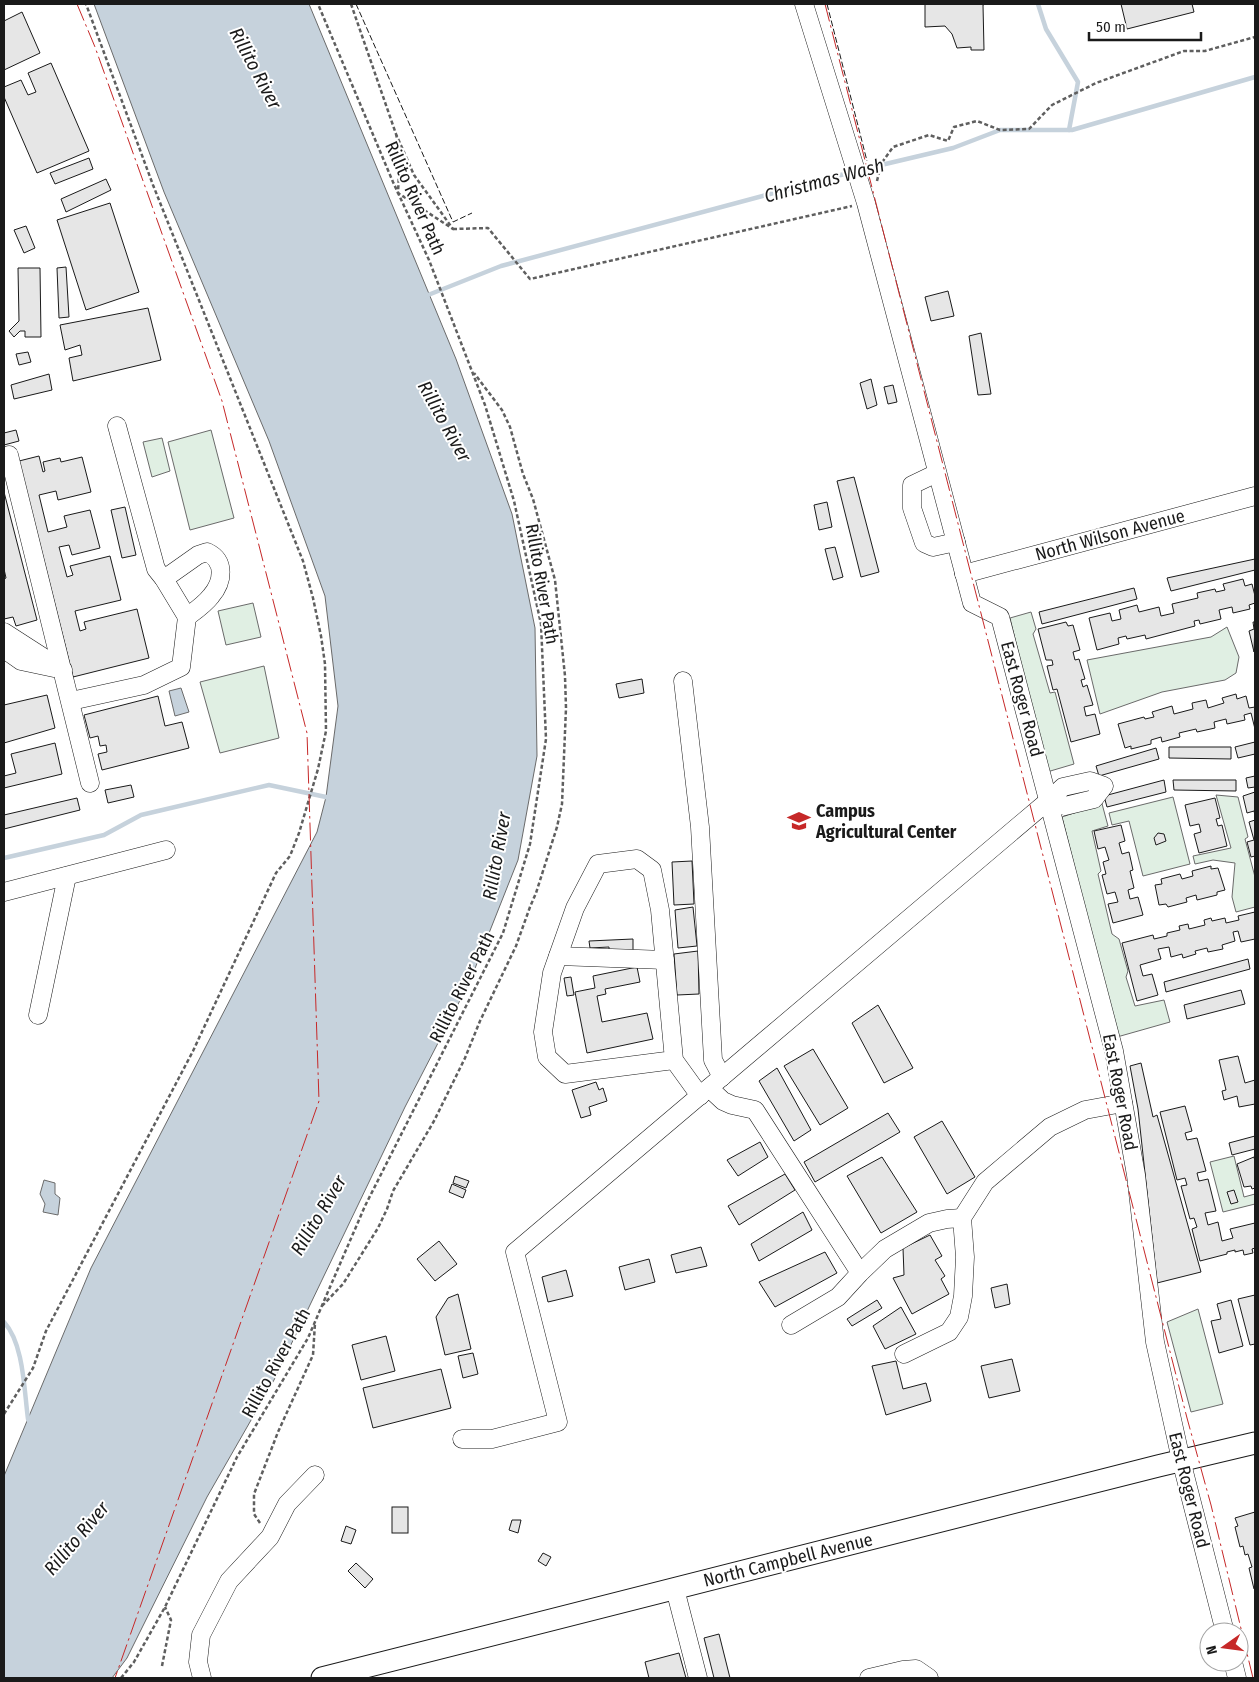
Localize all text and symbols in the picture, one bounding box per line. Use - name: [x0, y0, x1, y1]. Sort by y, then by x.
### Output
- scale bar: [1089, 10, 1202, 42]
- text: 50 m: [1096, 18, 1126, 36]
- water label: Rillito River: [225, 24, 287, 114]
- street label: Rillito River Path: [380, 138, 450, 258]
- water label: Christmas Wash: [762, 153, 887, 208]
- water label: Rillito River: [413, 377, 477, 467]
- street label: North Wilson Avenue: [1033, 504, 1187, 566]
- street label: Rillito River Path: [521, 522, 563, 646]
- street label: East Roger Road: [996, 639, 1048, 759]
- place label: Campus Agricultural Center: [815, 800, 957, 843]
- school or university icon: Campus Agricultural Center: [786, 808, 812, 834]
- water label: Rillito River: [477, 809, 516, 902]
- street label: Rillito River Path: [424, 928, 500, 1046]
- street label: East Roger Road: [1098, 1032, 1142, 1152]
- water label: Rillito River: [286, 1170, 352, 1259]
- street label: Rillito River Path: [237, 1304, 315, 1422]
- street label: East Roger Road: [1164, 1430, 1214, 1550]
- water label: Rillito River: [39, 1496, 115, 1580]
- street label: North Campbell Avenue: [701, 1528, 875, 1592]
- north arrow: [1199, 1622, 1249, 1672]
- text: N: [1203, 1644, 1221, 1656]

